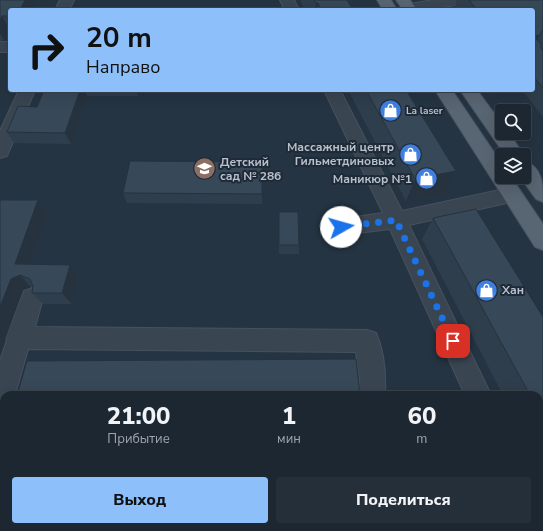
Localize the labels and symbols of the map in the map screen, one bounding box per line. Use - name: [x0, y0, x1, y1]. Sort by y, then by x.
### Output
- shop icon: La laser: [378, 97, 404, 123]
- place label: La laser: [406, 104, 443, 118]
- place label: Массажный центр Гильметдиновых: [287, 139, 394, 169]
- shop icon: Массажный центр Гильметдиновых: [397, 141, 423, 167]
- place label: Детский сад № 286: [220, 154, 281, 184]
- school or university icon: Детский сад № 286: [191, 156, 217, 182]
- shop icon: Маникюр №1: [414, 166, 440, 192]
- place label: Маникюр №1: [333, 171, 412, 187]
- position arrow: [320, 206, 362, 248]
- shop icon: Хан: [473, 277, 499, 303]
- place label: Хан: [501, 282, 524, 298]
- pin: [436, 324, 470, 358]

